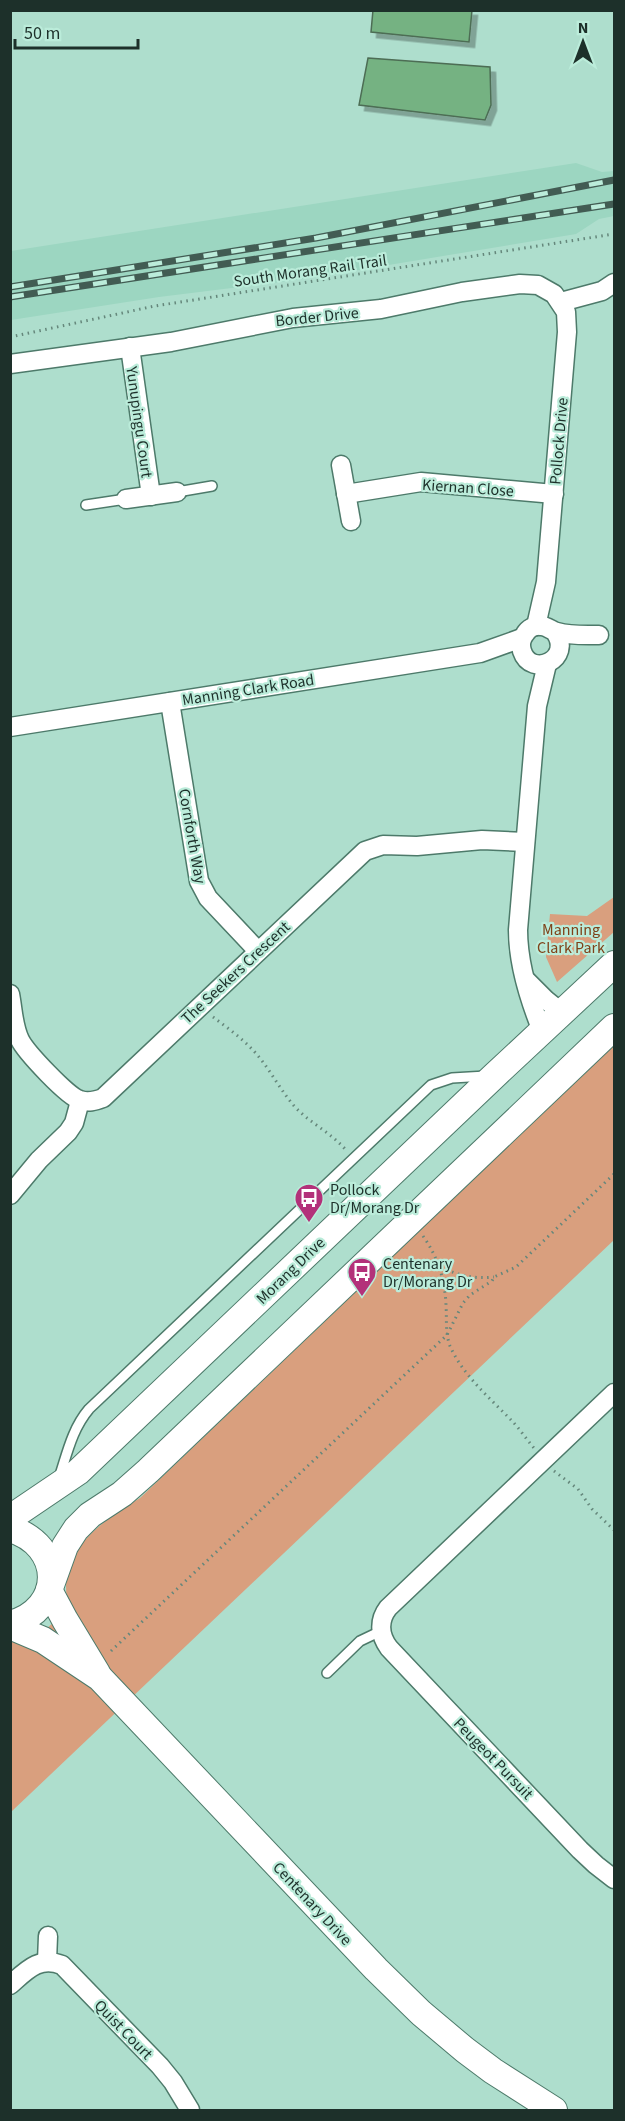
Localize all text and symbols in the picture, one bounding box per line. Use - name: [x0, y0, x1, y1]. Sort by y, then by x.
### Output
- scale bar: [15, 12, 138, 50]
- north arrow: [553, 12, 613, 72]
- text: N: [578, 17, 588, 39]
- text: 50 m: [24, 21, 60, 46]
- street label: South Morang Rail Trail: [232, 249, 388, 293]
- street label: Border Drive: [274, 302, 360, 332]
- street label: Yunupingu Court: [120, 364, 158, 480]
- street label: Pollock Drive: [544, 397, 574, 486]
- street label: Kiernan Close: [421, 474, 515, 502]
- street label: Manning Clark Road: [181, 669, 316, 711]
- street label: Cornforth Way: [173, 787, 211, 886]
- street label: The Seekers Crescent: [176, 916, 296, 1029]
- park label: Manning Clark Park: [537, 919, 605, 959]
- place label: Pollock Dr/Morang Dr: [330, 1179, 420, 1219]
- bus stop icon: Pollock Dr/Morang Dr: [293, 1182, 325, 1224]
- street label: Morang Drive: [251, 1232, 330, 1309]
- place label: Centenary Dr/Morang Dr: [383, 1253, 473, 1293]
- bus stop icon: Centenary Dr/Morang Dr: [346, 1256, 378, 1298]
- street label: Peugeot Pursuit: [449, 1713, 538, 1805]
- street label: Centenary Drive: [268, 1857, 357, 1950]
- street label: Quist Court: [89, 1995, 158, 2065]

